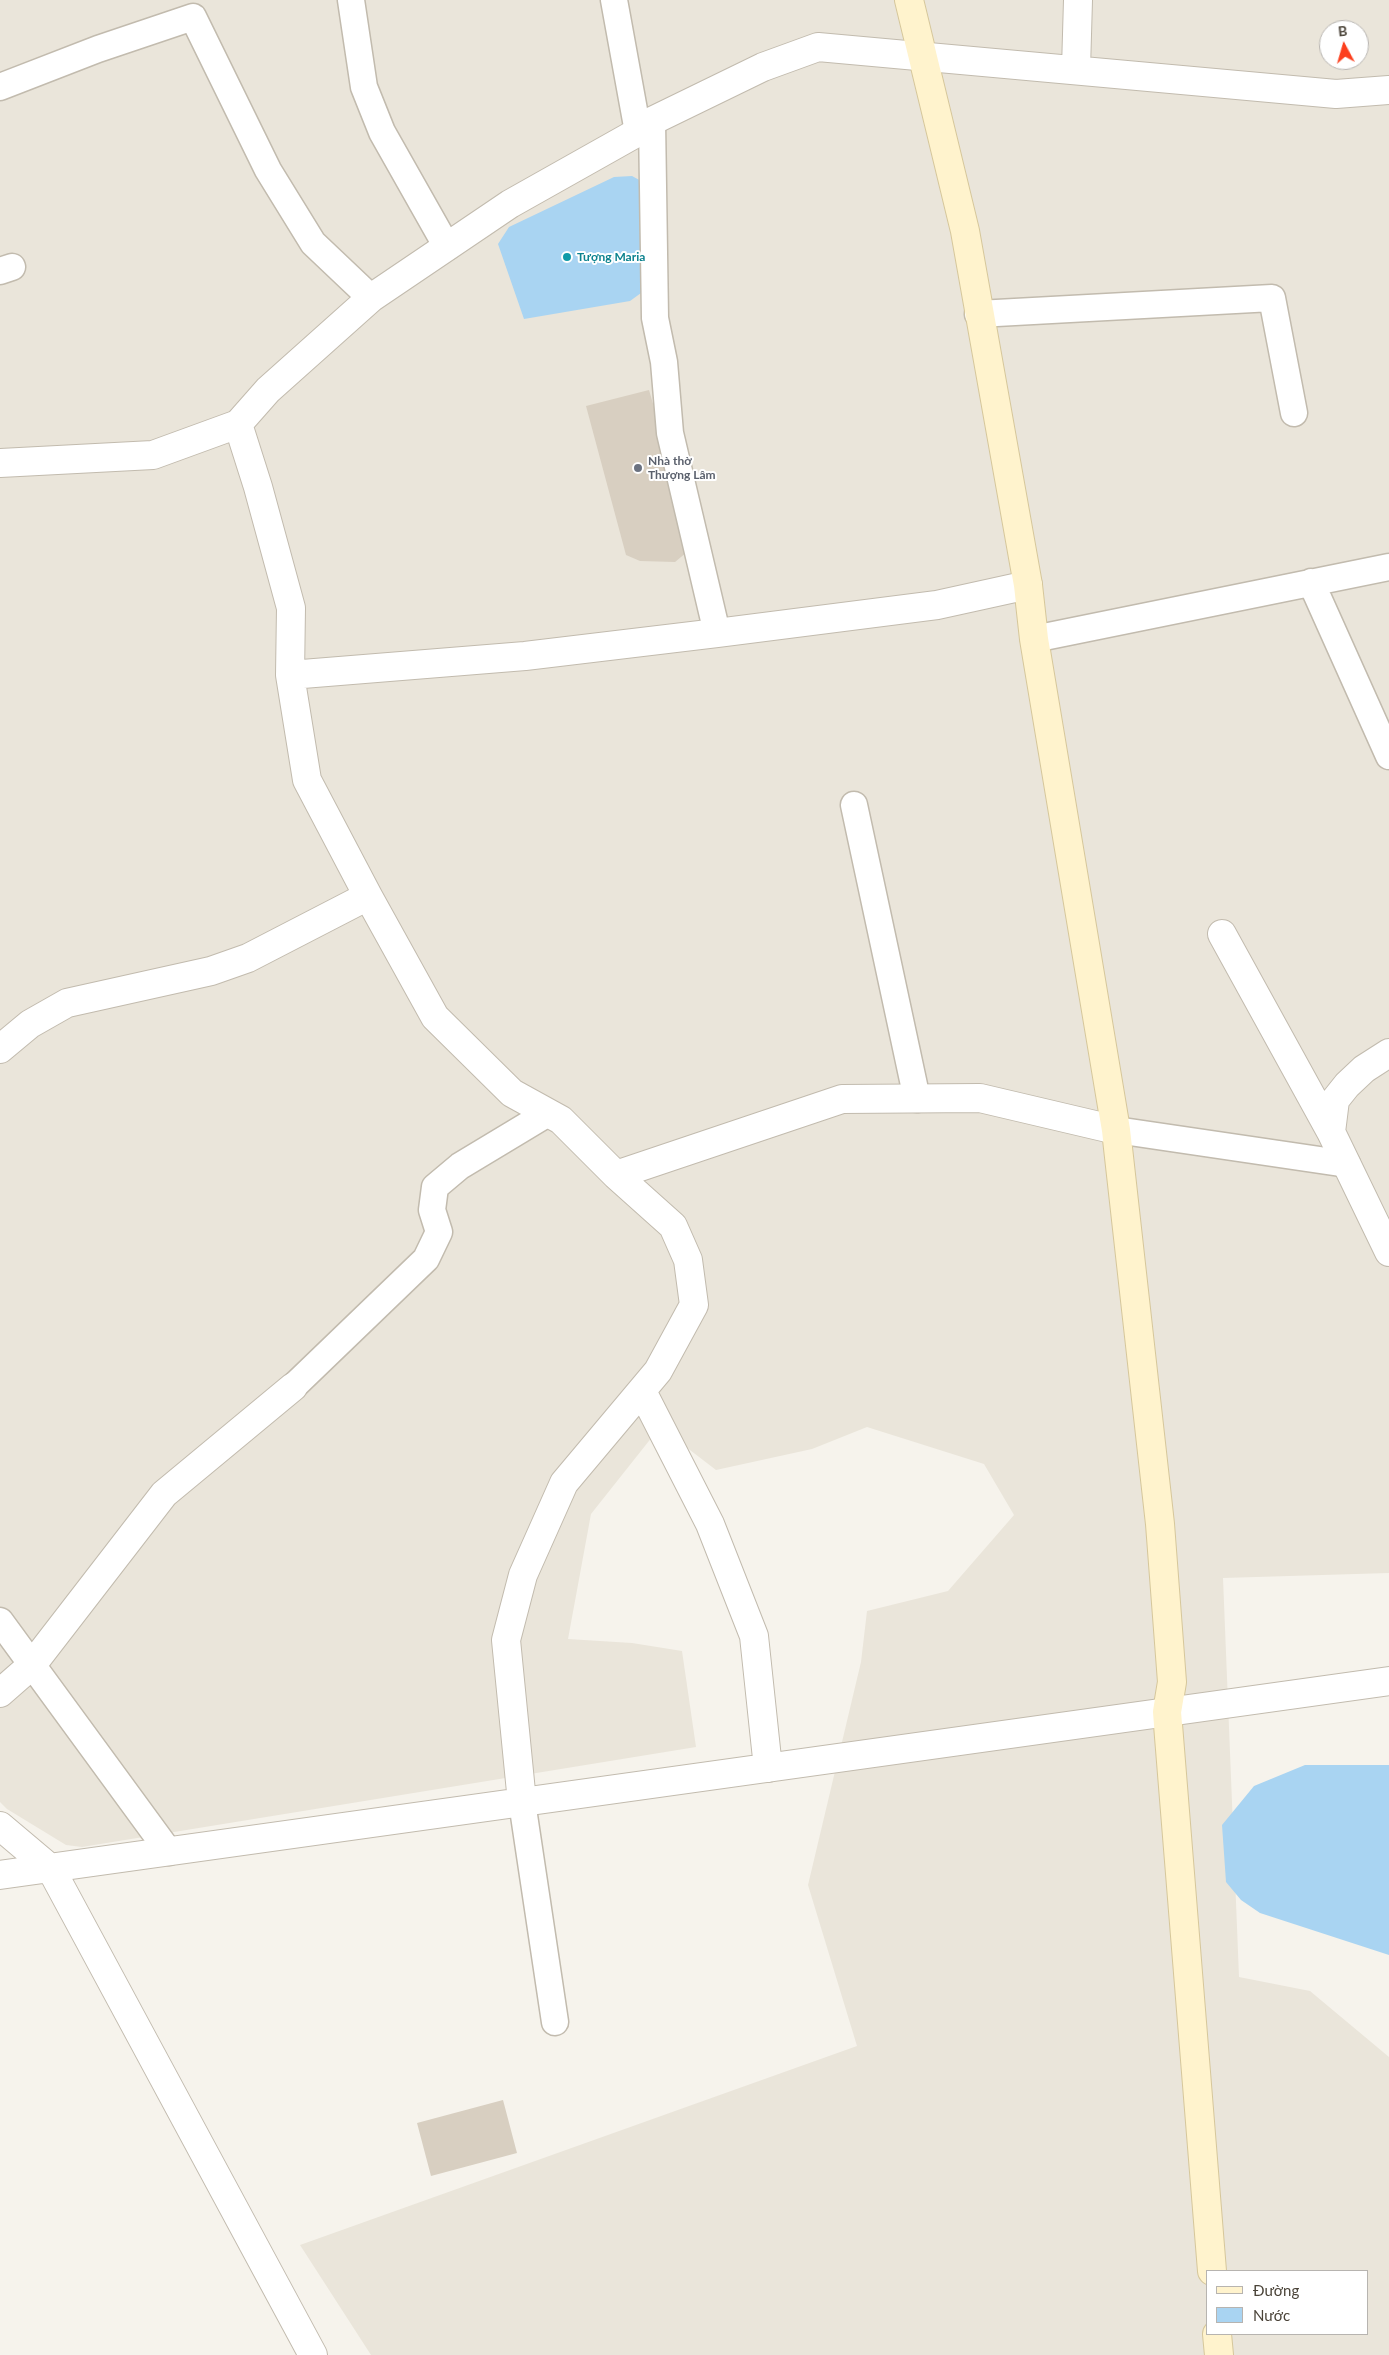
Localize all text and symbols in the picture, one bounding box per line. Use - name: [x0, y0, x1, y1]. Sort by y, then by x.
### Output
- north arrow: [1319, 20, 1369, 70]
- text: B: [1337, 22, 1348, 40]
- place label: Tượng Maria: [577, 250, 645, 264]
- marker: Tượng Maria: [561, 251, 573, 263]
- place label: Nhà thờ Thượng Lâm: [648, 454, 716, 482]
- marker: Nhà thờ Thượng Lâm: [632, 462, 644, 474]
- legend: [1206, 2270, 1369, 2335]
- text: Đường: [1253, 2281, 1299, 2299]
- text: Nước: [1253, 2306, 1290, 2324]

